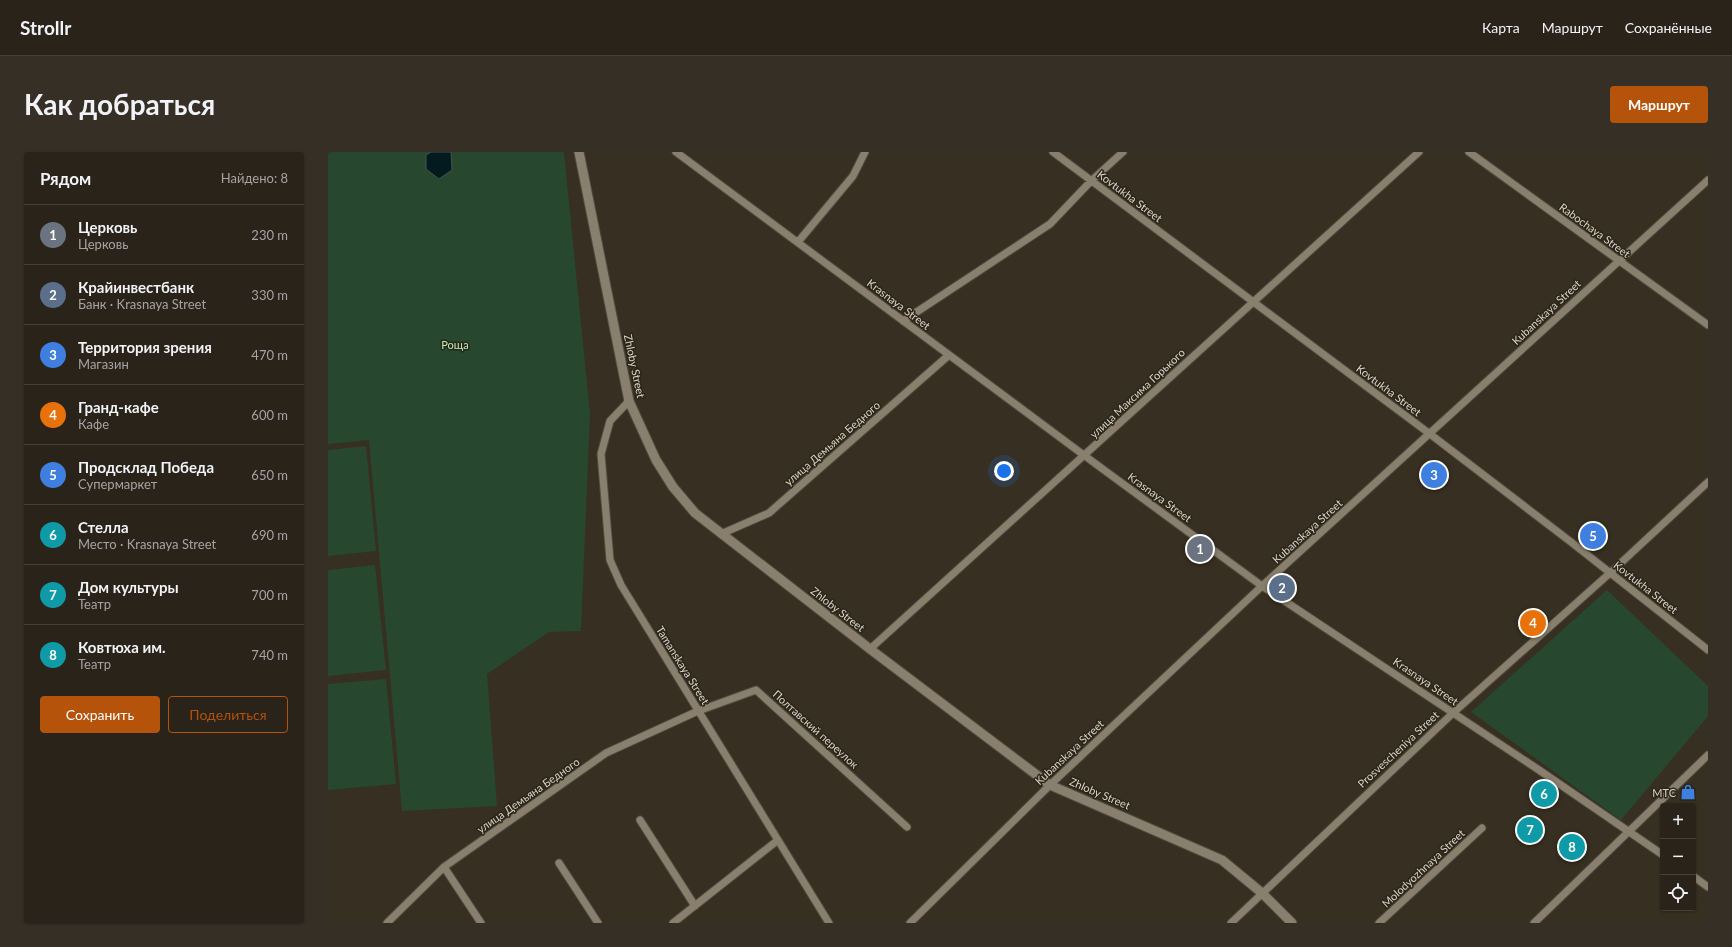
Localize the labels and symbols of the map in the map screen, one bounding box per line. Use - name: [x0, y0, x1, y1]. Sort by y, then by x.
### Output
- street label: Kovtukha Street: [1095, 167, 1165, 225]
- street label: Rabochaya Street: [1557, 200, 1633, 260]
- street label: Krasnaya Street: [865, 276, 933, 332]
- street label: Kubanskaya Street: [1509, 277, 1583, 347]
- street label: Zhloby Street: [622, 333, 648, 399]
- park label: Роща: [441, 338, 469, 351]
- street label: улица Максима Горького: [1087, 345, 1187, 441]
- street label: Kovtukha Street: [1354, 361, 1424, 419]
- street label: улица Демьяна Бедного: [782, 398, 882, 488]
- pin: 3: [1421, 460, 1447, 490]
- your location: [994, 461, 1014, 481]
- street label: Krasnaya Street: [1126, 469, 1194, 525]
- street label: Kubanskaya Street: [1269, 496, 1345, 566]
- pin: 5: [1580, 521, 1606, 551]
- pin: 1: [1187, 534, 1213, 564]
- street label: Kovtukha Street: [1611, 558, 1681, 616]
- pin: 2: [1269, 573, 1295, 603]
- street label: Zhloby Street: [808, 584, 868, 634]
- pin: 4: [1520, 608, 1546, 638]
- street label: Tamanskaya Street: [654, 623, 712, 707]
- street label: Krasnaya Street: [1391, 654, 1461, 708]
- street label: Полтавский переулок: [771, 687, 862, 771]
- street label: Prosvescheniya Street: [1355, 708, 1441, 790]
- street label: Kubanskaya Street: [1032, 717, 1106, 787]
- street label: улица Демьяна Бедного: [474, 755, 582, 835]
- street label: Zhloby Street: [1068, 774, 1132, 812]
- pin: 6: [1531, 779, 1557, 809]
- shop icon: МТС: [1679, 783, 1697, 801]
- place label: МТС: [1652, 786, 1677, 799]
- pin: 7: [1517, 815, 1543, 845]
- street label: Molodyozhnaya Street: [1379, 826, 1467, 910]
- pin: 8: [1559, 832, 1585, 862]

